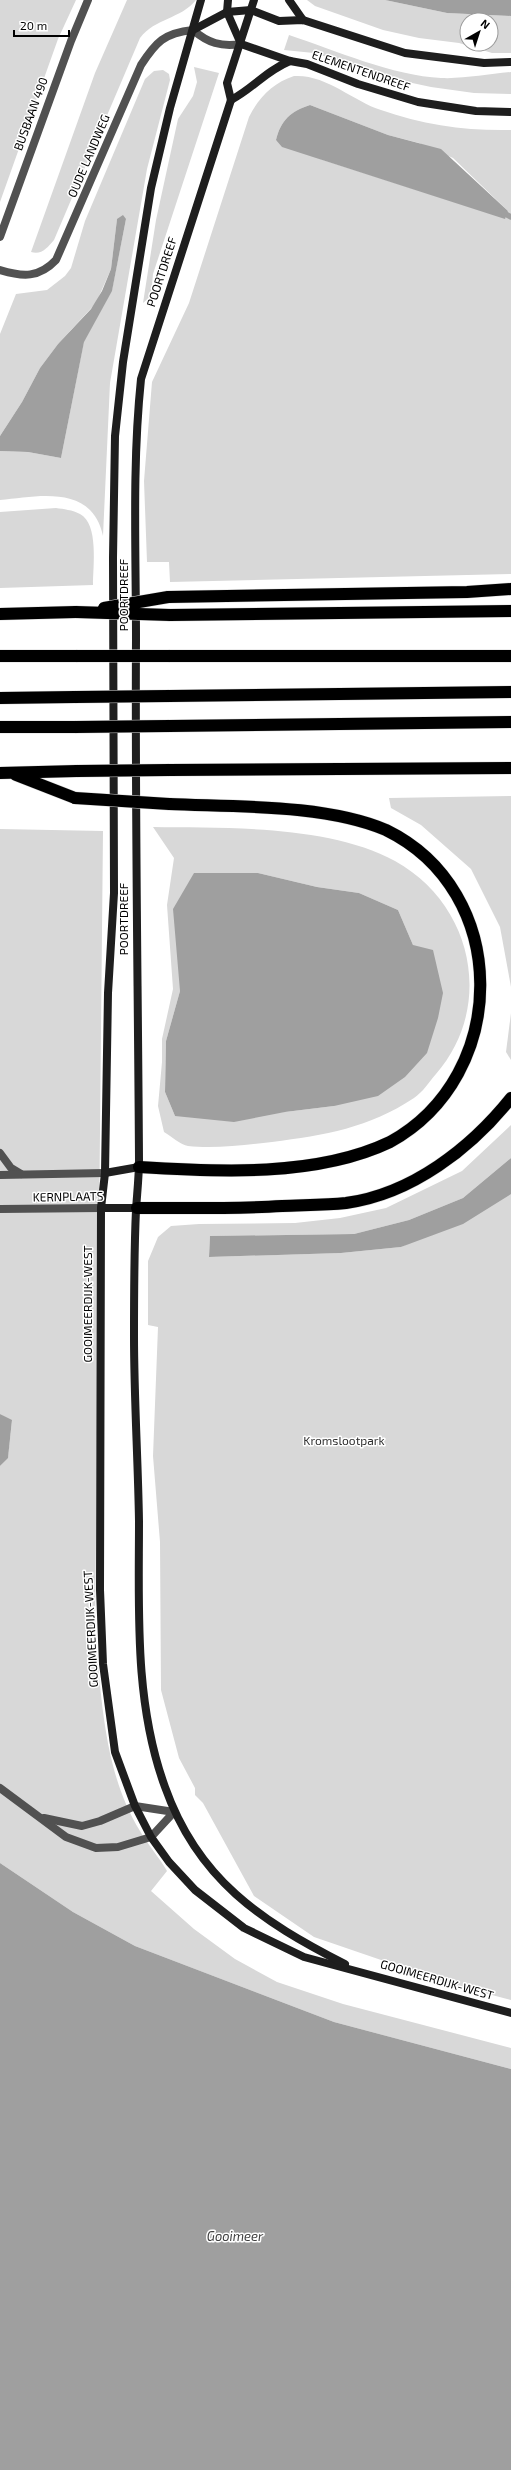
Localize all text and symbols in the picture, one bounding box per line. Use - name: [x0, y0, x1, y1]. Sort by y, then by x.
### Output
- scale bar: [14, 12, 69, 38]
- north arrow: [459, 12, 499, 52]
- text: N: [478, 16, 493, 31]
- text: 20 m: [20, 18, 47, 32]
- street label: ELEMENTENDREEF: [310, 47, 413, 94]
- street label: BUSBAAN 490: [10, 75, 50, 152]
- street label: OUDE LANDWEG: [64, 112, 112, 199]
- street label: POORTDREEF: [143, 234, 179, 308]
- street label: POORTDREEF: [116, 558, 130, 631]
- street label: POORTDREEF: [116, 882, 130, 955]
- street label: KERNPLAATS: [32, 1188, 104, 1204]
- street label: GOOIMEERDIJK-WEST: [80, 1245, 94, 1363]
- park label: Kromslootpark: [303, 1433, 385, 1447]
- street label: GOOIMEERDIJK-WEST: [80, 1570, 100, 1688]
- street label: GOOIMEERDIJK-WEST: [379, 1956, 496, 2002]
- water label: Gooimeer: [207, 2228, 264, 2244]

